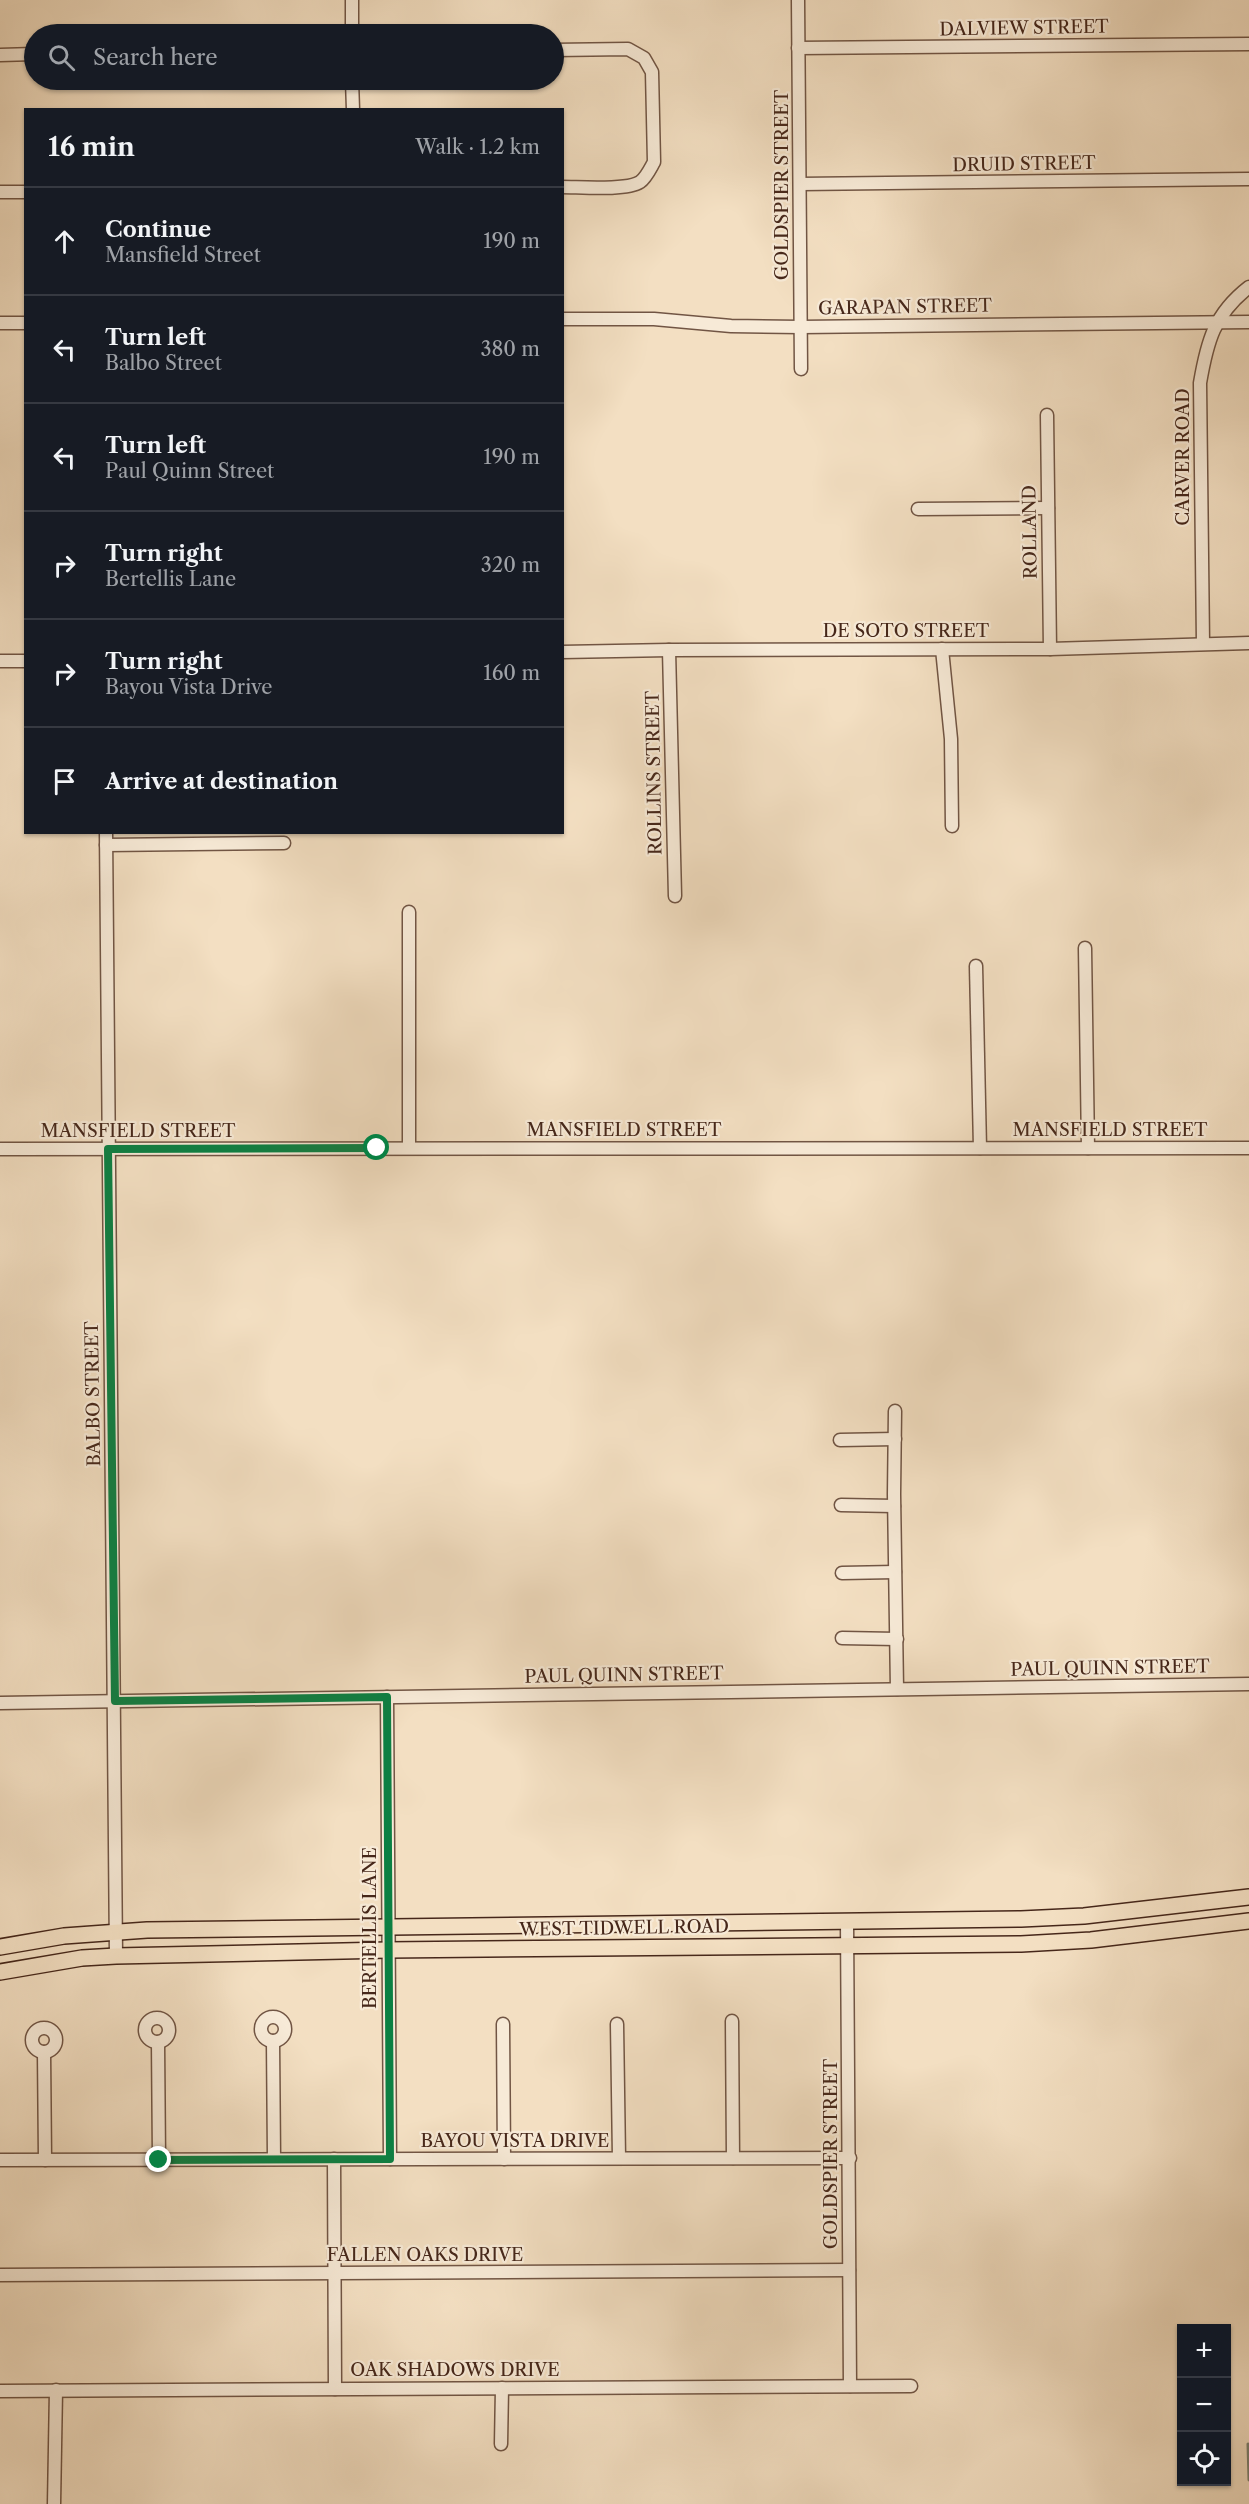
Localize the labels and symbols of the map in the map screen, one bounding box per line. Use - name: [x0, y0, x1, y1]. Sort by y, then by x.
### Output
- street label: DALVIEW STREET: [939, 16, 1109, 40]
- street label: GOLDSPIER STREET: [771, 89, 793, 280]
- street label: DRUID STREET: [952, 152, 1096, 176]
- street label: GARAPAN STREET: [818, 294, 993, 320]
- street label: CARVER ROAD: [1172, 388, 1194, 526]
- street label: ROLLAND: [1018, 485, 1042, 579]
- street label: DE SOTO STREET: [823, 620, 990, 642]
- street label: ROLLINS STREET: [642, 690, 666, 855]
- street label: MANSFIELD STREET: [527, 1119, 722, 1141]
- street label: MANSFIELD STREET: [1013, 1119, 1208, 1141]
- street label: MANSFIELD STREET: [41, 1120, 236, 1142]
- route start: [363, 1134, 389, 1160]
- street label: BALBO STREET: [81, 1321, 105, 1467]
- street label: PAUL QUINN STREET: [1010, 1655, 1210, 1681]
- street label: PAUL QUINN STREET: [524, 1662, 724, 1688]
- street label: BERTELLIS LANE: [359, 1847, 381, 2009]
- street label: WEST TIDWELL ROAD: [518, 1915, 729, 1941]
- street label: GOLDSPIER STREET: [820, 2058, 842, 2249]
- street label: BAYOU VISTA DRIVE: [421, 2130, 609, 2152]
- route end: [145, 2146, 171, 2172]
- street label: FALLEN OAKS DRIVE: [327, 2244, 523, 2266]
- street label: OAK SHADOWS DRIVE: [350, 2359, 560, 2381]

